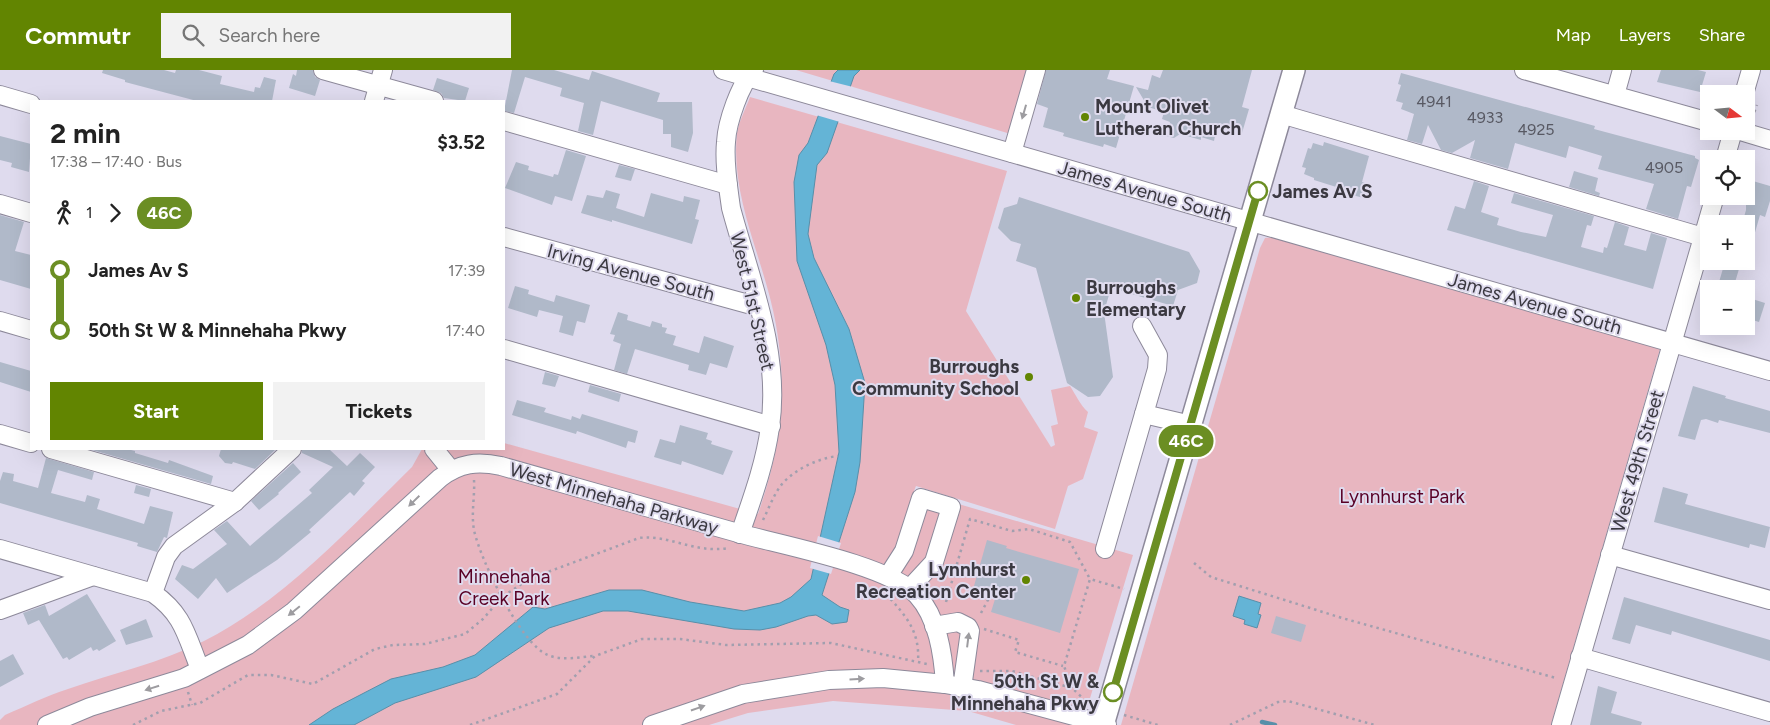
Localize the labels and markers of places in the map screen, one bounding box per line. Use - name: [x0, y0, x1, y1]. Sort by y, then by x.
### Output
- place label: Mount Olivet Lutheran Church: [1095, 95, 1241, 140]
- marker: Mount Olivet Lutheran Church: [1079, 111, 1091, 123]
- place label: James Av S: [1272, 180, 1372, 203]
- marker: James Av S: [1248, 181, 1268, 201]
- place label: Burroughs Elementary: [1086, 276, 1186, 321]
- marker: Burroughs Elementary: [1070, 292, 1082, 304]
- place label: Burroughs Community School: [852, 355, 1019, 400]
- marker: Burroughs Community School: [1023, 371, 1035, 383]
- place label: Lynnhurst Recreation Center: [856, 558, 1016, 603]
- marker: Lynnhurst Recreation Center: [1020, 574, 1032, 586]
- place label: 50th St W & Minnehaha Pkwy: [951, 670, 1100, 715]
- marker: 50th St W & Minnehaha Pkwy: [1103, 682, 1123, 702]

